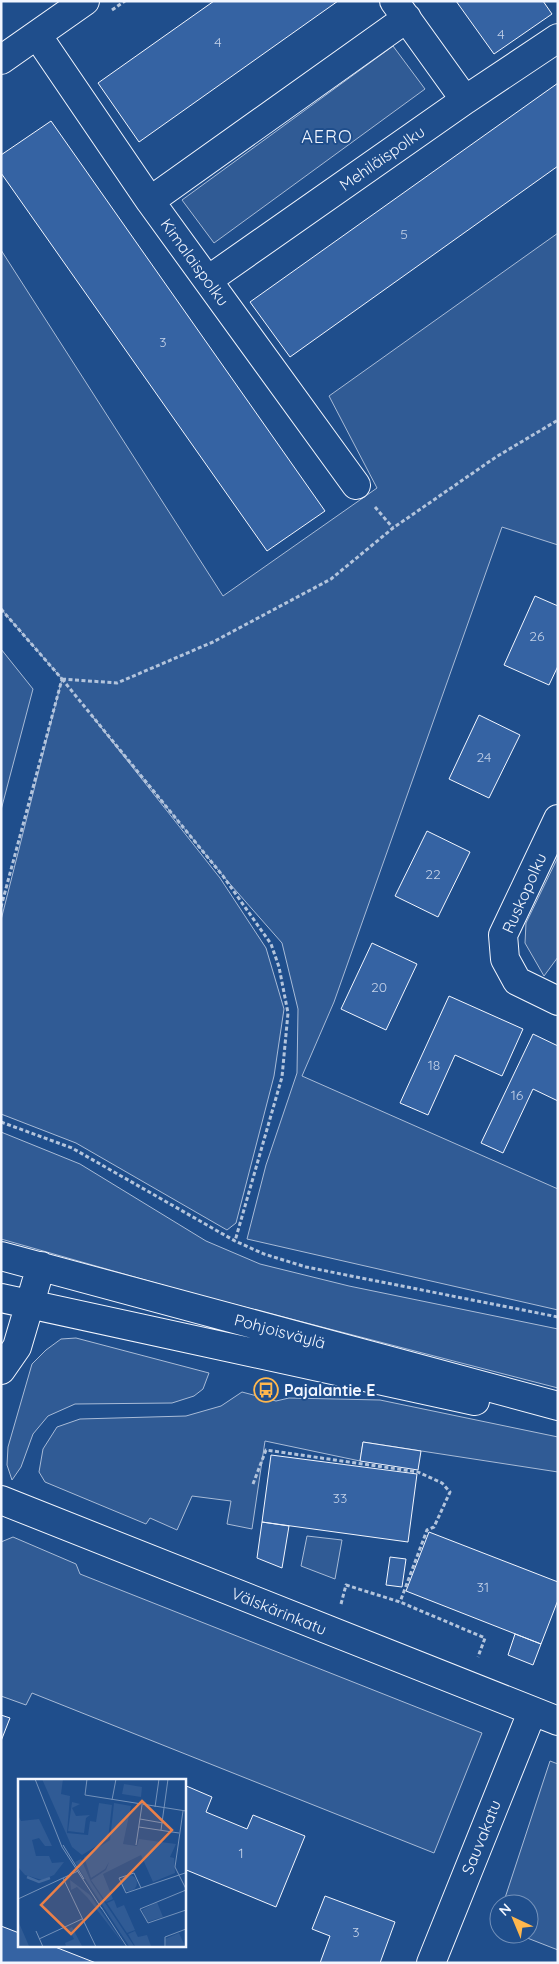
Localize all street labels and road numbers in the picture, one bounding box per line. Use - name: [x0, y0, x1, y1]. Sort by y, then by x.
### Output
- street label: Mehiläispolku: [335, 121, 429, 195]
- street label: Kimalaispolku: [157, 214, 233, 310]
- street label: Ruskopolku: [497, 850, 551, 936]
- street label: Pohjoisväylä: [232, 1309, 328, 1353]
- street label: Välskärinkatu: [228, 1583, 330, 1639]
- street label: Sauvakatu: [457, 1797, 505, 1877]

